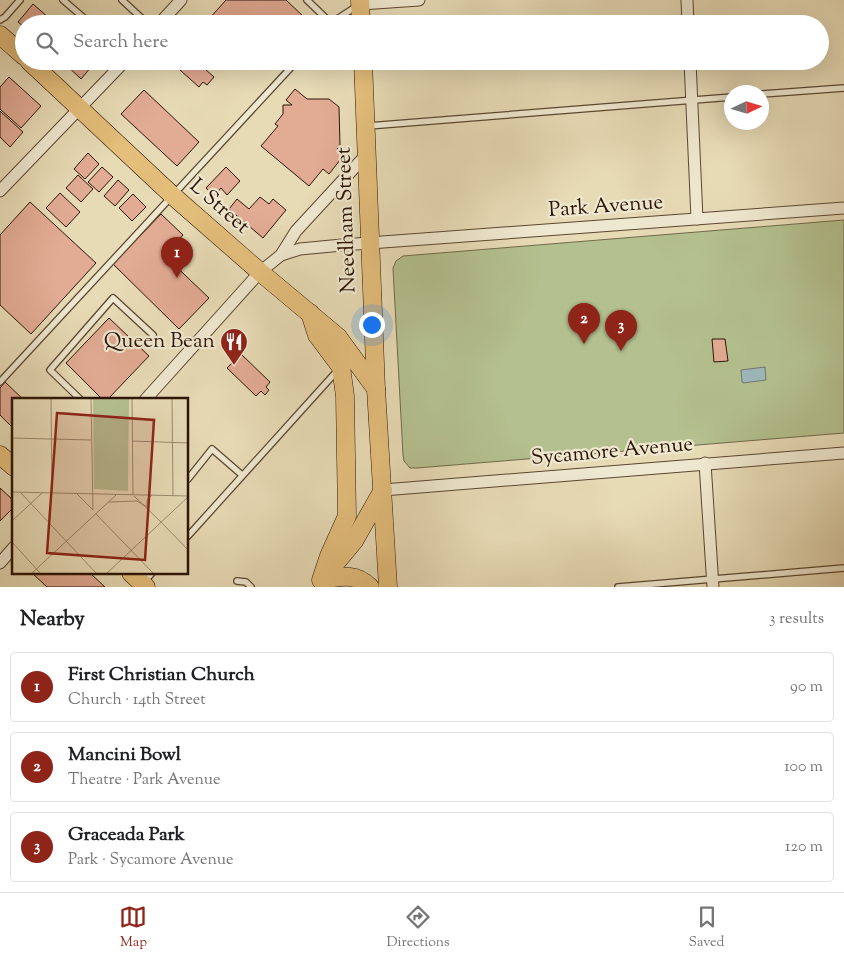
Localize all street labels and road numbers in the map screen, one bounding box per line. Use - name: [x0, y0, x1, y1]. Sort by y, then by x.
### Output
- street label: Needham Street: [329, 147, 365, 293]
- street label: L Street: [182, 172, 256, 242]
- street label: Park Avenue: [548, 188, 664, 226]
- street label: Sycamore Avenue: [530, 430, 694, 474]

